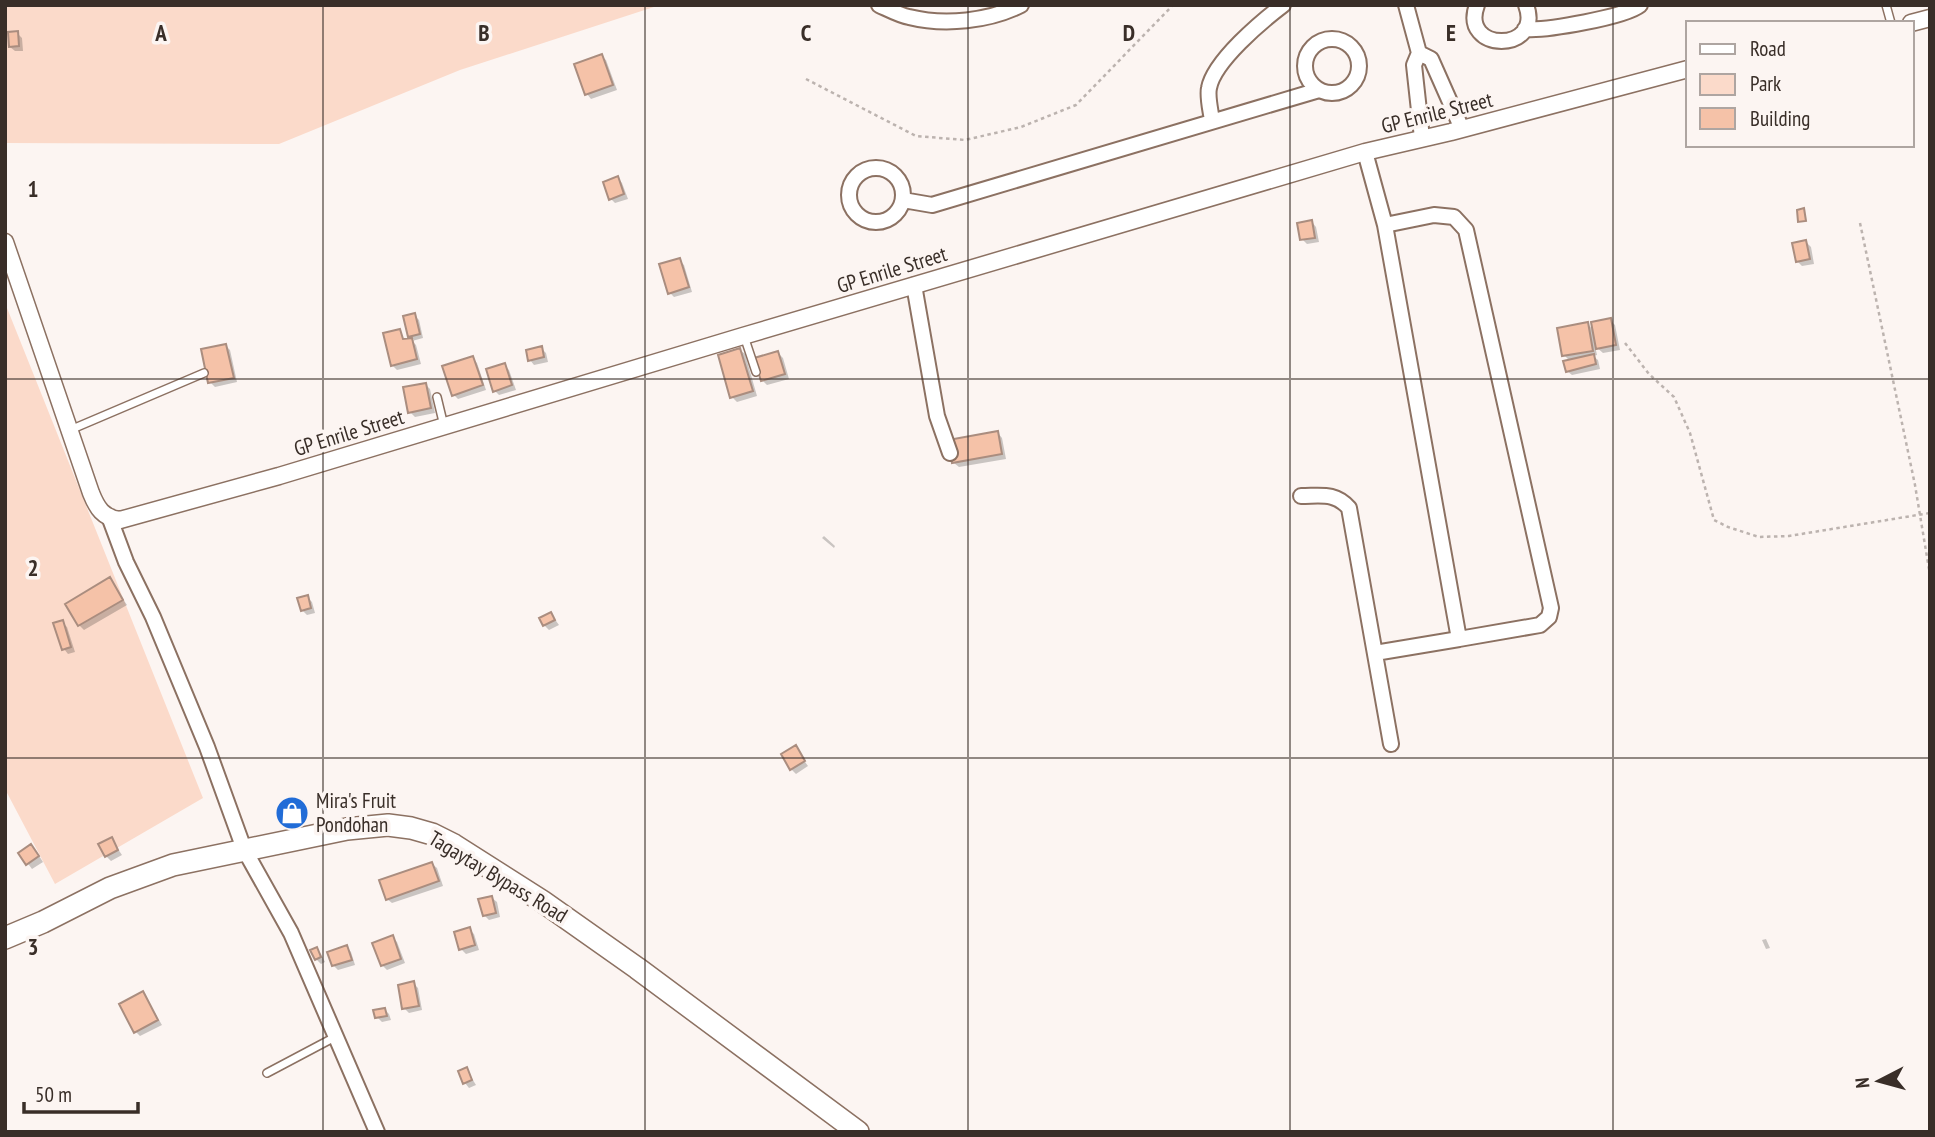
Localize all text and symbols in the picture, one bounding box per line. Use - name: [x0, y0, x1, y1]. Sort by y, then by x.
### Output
- text: A: [154, 18, 167, 47]
- text: B: [478, 18, 490, 47]
- text: C: [801, 18, 812, 47]
- text: D: [1123, 18, 1135, 47]
- text: E: [1446, 18, 1456, 47]
- legend: [1686, 21, 1914, 147]
- text: Road: [1750, 35, 1786, 62]
- text: Park: [1750, 70, 1781, 97]
- street label: GP Enrile Street: [1378, 86, 1495, 139]
- text: Building: [1750, 105, 1810, 132]
- text: 1: [28, 174, 39, 203]
- street label: GP Enrile Street: [834, 240, 950, 299]
- street label: GP Enrile Street: [291, 403, 407, 462]
- text: 2: [28, 553, 39, 582]
- place label: Mira's Fruit Pondohan: [316, 787, 396, 838]
- shop icon: Mira's Fruit Pondohan: [273, 794, 311, 832]
- street label: Tagaytay Bypass Road: [424, 825, 573, 929]
- text: 3: [28, 932, 39, 961]
- north arrow: [1844, 1046, 1914, 1116]
- scale bar: [24, 1070, 138, 1114]
- text: N: [1850, 1076, 1875, 1089]
- text: 50 m: [35, 1081, 72, 1108]

